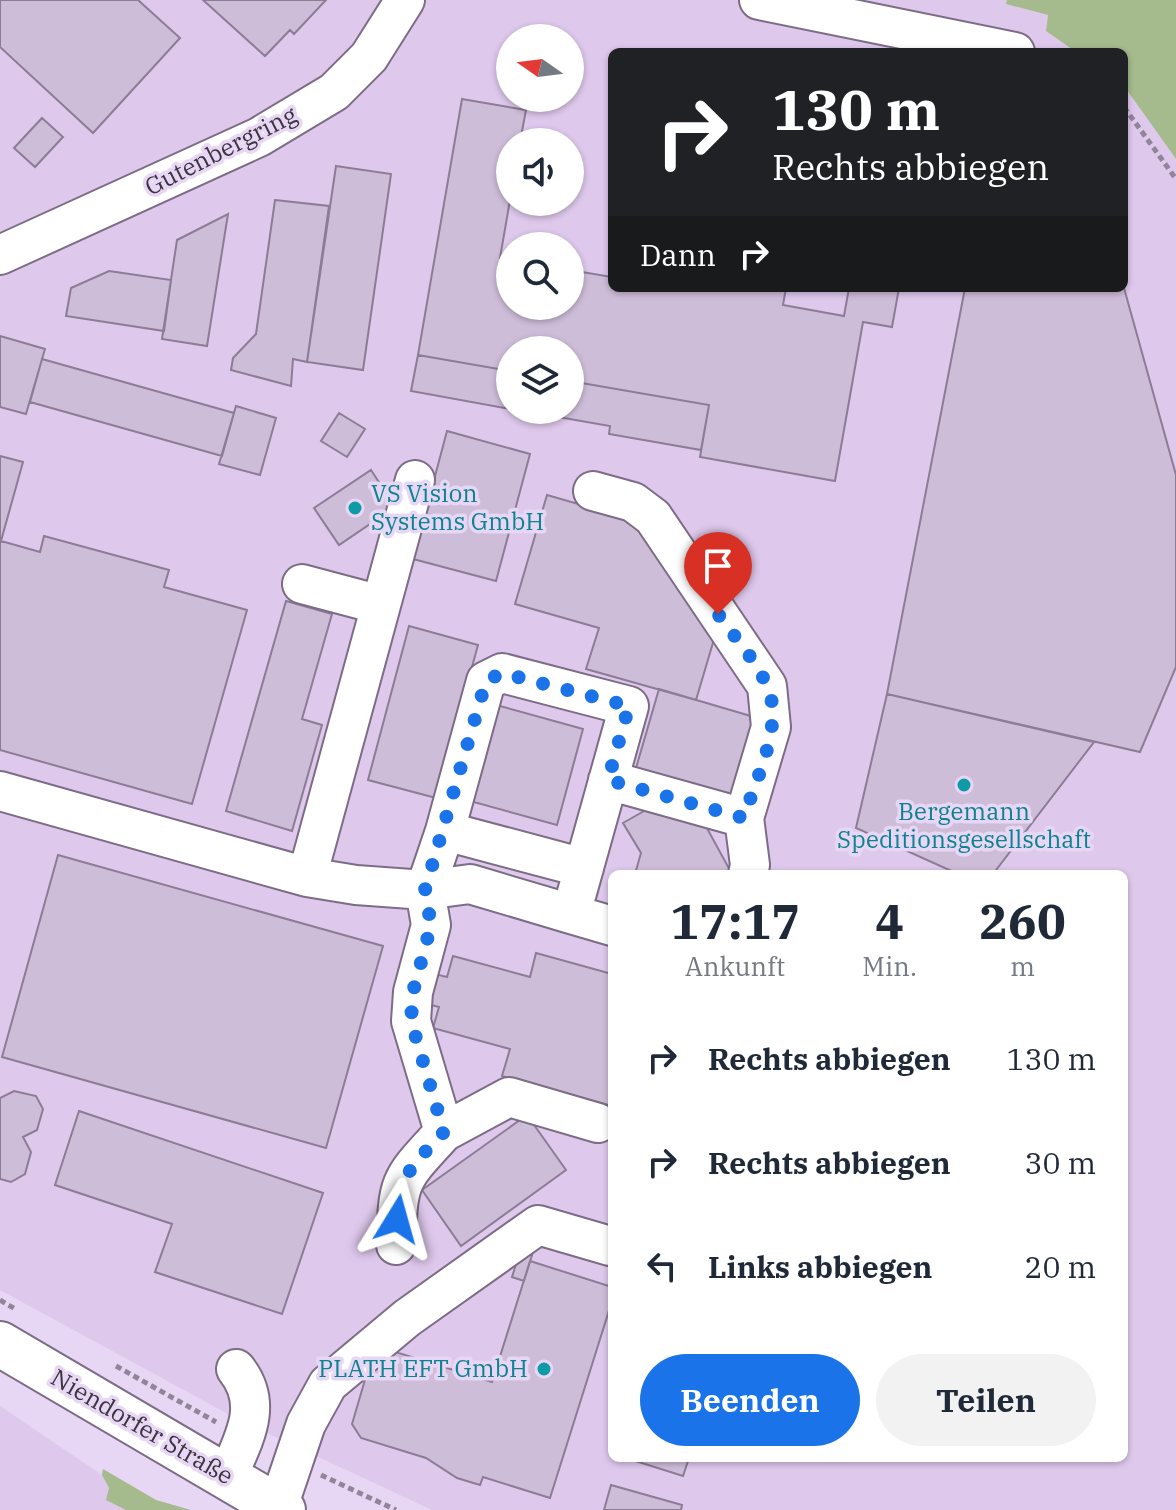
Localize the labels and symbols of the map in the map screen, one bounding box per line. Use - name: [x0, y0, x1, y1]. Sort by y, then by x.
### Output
- north arrow: [496, 24, 584, 112]
- street label: Gutenbergring: [139, 98, 302, 202]
- place label: VS Vision Systems GmbH: [371, 477, 544, 537]
- marker: VS Vision Systems GmbH: [346, 499, 364, 517]
- pin: [684, 532, 752, 614]
- marker: Bergemann Speditionsgesellschaft: [955, 776, 973, 794]
- place label: Bergemann Speditionsgesellschaft: [837, 795, 1091, 855]
- position arrow: [355, 1177, 439, 1261]
- place label: PLATH EFT GmbH: [318, 1352, 528, 1384]
- marker: PLATH EFT GmbH: [535, 1360, 553, 1378]
- street label: Niendorfer Straße: [46, 1361, 239, 1491]

